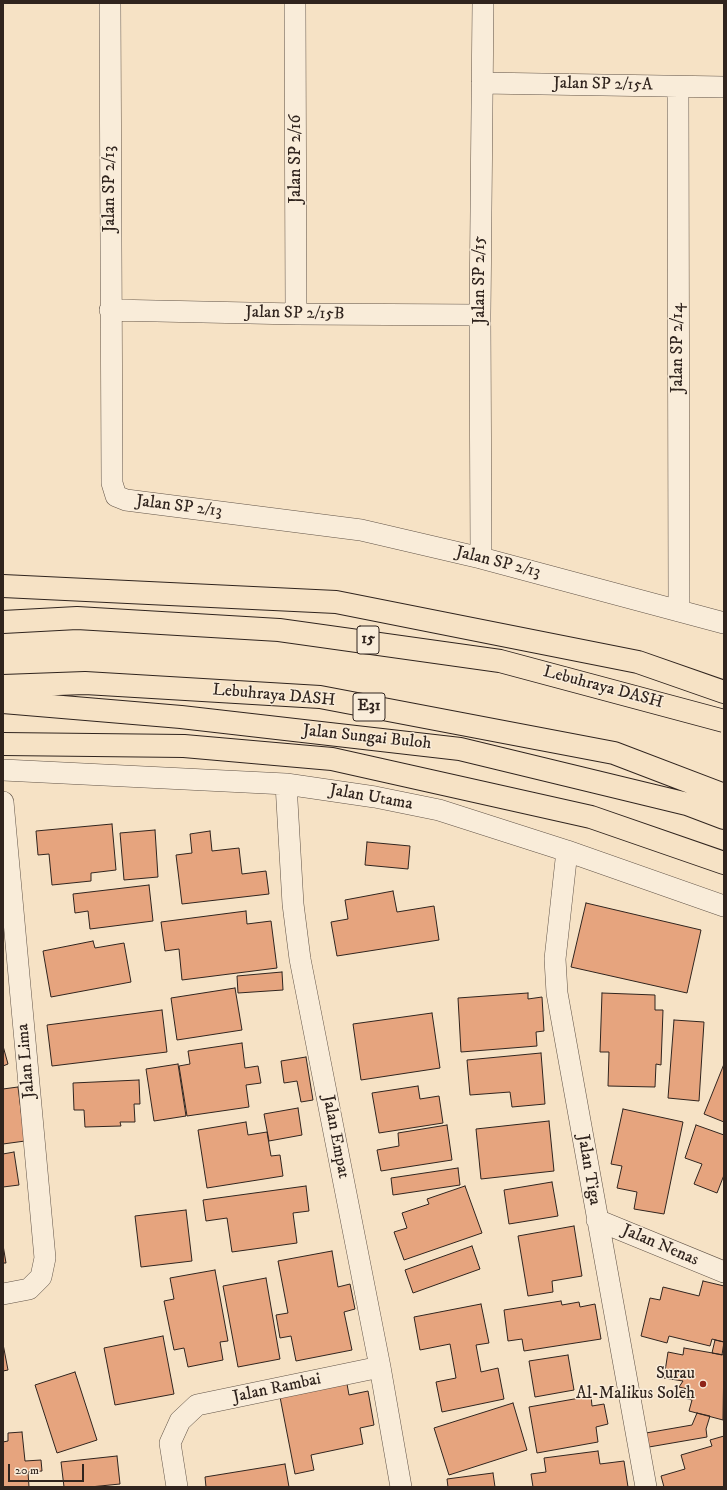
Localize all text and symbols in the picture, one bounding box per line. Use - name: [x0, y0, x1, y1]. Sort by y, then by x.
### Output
- street label: Jalan SP 2/15A: [553, 74, 653, 96]
- street label: Jalan SP 2/16: [286, 115, 306, 203]
- street label: Jalan SP 2/13: [100, 146, 120, 232]
- street label: Jalan SP 2/15: [470, 236, 490, 324]
- street label: Jalan SP 2/15B: [245, 303, 345, 325]
- street label: Jalan SP 2/14: [668, 303, 688, 393]
- street label: Jalan SP 2/13: [135, 492, 223, 522]
- street label: Jalan SP 2/13: [454, 543, 542, 583]
- road number: 15: [357, 626, 379, 654]
- street label: Lebuhraya DASH: [541, 662, 665, 714]
- street label: Lebuhraya DASH: [212, 680, 336, 712]
- road number: E31: [353, 693, 385, 721]
- street label: Jalan Sungai Buloh: [302, 721, 432, 755]
- street label: Jalan Utama: [328, 781, 414, 815]
- street label: Jalan Lima: [14, 1023, 40, 1099]
- street label: Jalan Empat: [317, 1094, 353, 1180]
- street label: Jalan Tiga: [572, 1133, 604, 1207]
- street label: Jalan Nenas: [619, 1221, 701, 1271]
- place label: Surau Al-Malikus Soleh: [576, 1364, 695, 1404]
- street label: Jalan Rambai: [231, 1370, 323, 1408]
- marker: Surau Al-Malikus Soleh: [698, 1379, 708, 1389]
- scale bar: [10, 1456, 86, 1482]
- text: 20 m: [15, 1463, 39, 1478]

